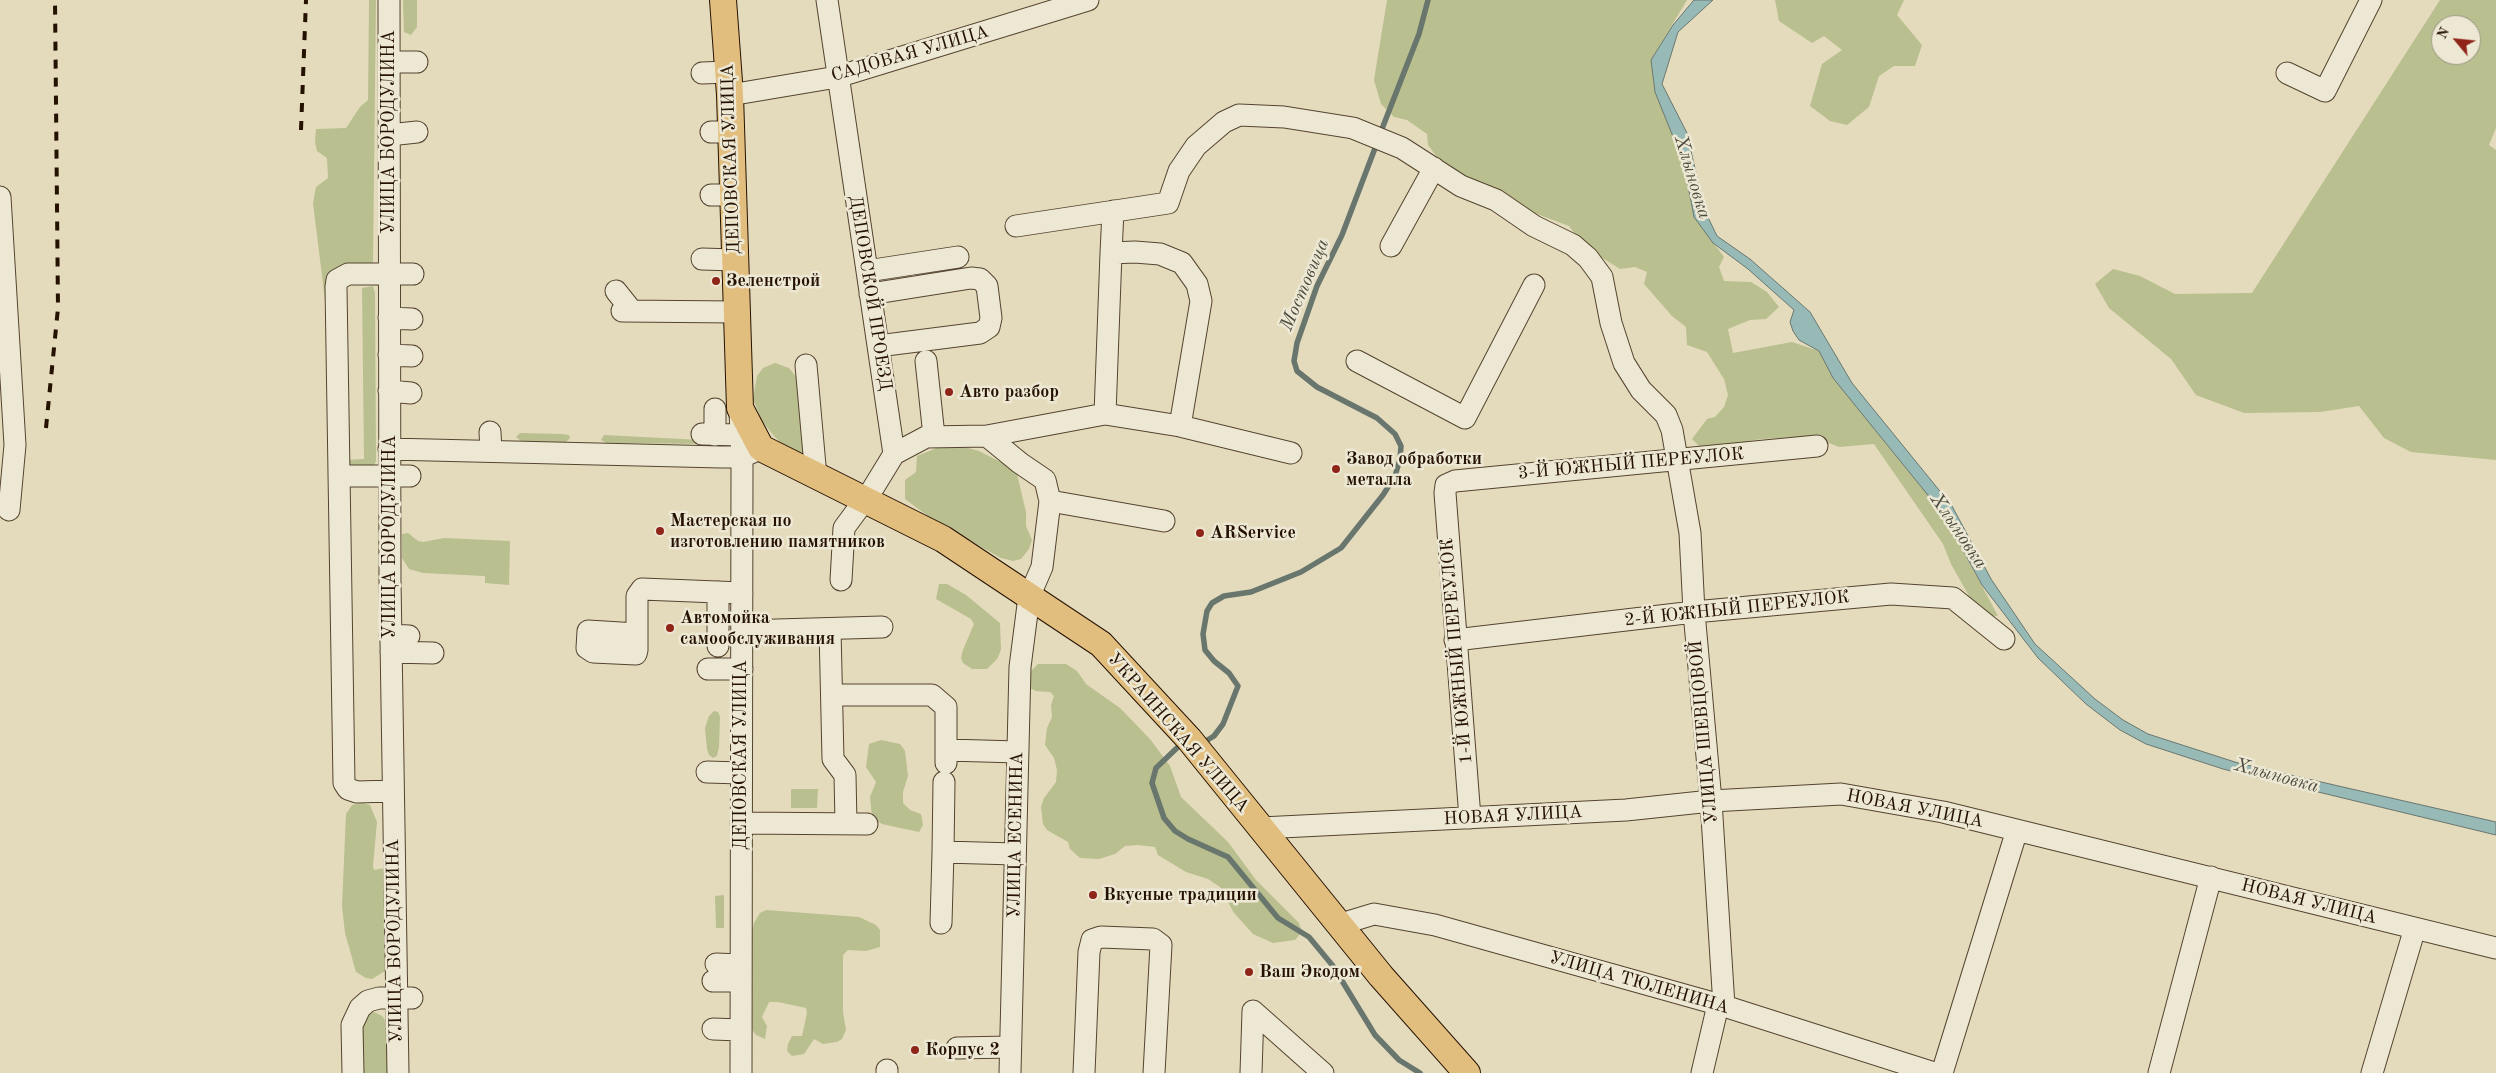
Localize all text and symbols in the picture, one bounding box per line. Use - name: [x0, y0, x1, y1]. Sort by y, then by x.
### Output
- north arrow: [2431, 15, 2481, 65]
- street label: САДОВАЯ УЛИЦА: [829, 21, 991, 87]
- text: N: [2435, 25, 2452, 41]
- street label: УЛИЦА БОРОДУЛИНА: [378, 30, 400, 234]
- street label: ДЕПОВСКАЯ УЛИЦА: [717, 64, 745, 254]
- water label: Хлыновка: [1668, 132, 1716, 222]
- street label: ДЕПОВСКОЙ ПРОЕЗД: [844, 194, 896, 392]
- water label: Мостовица: [1275, 235, 1335, 335]
- place label: Зеленстрой: [726, 270, 820, 292]
- marker: Зеленстрой: [710, 275, 722, 287]
- place label: Авто разбор: [959, 381, 1059, 403]
- marker: Авто разбор: [943, 386, 955, 398]
- street label: УЛИЦА БОРОДУЛИНА: [379, 435, 401, 639]
- street label: 3-Й ЮЖНЫЙ ПЕРЕУЛОК: [1517, 443, 1745, 485]
- place label: Завод обработки металла: [1346, 448, 1482, 490]
- marker: Завод обработки металла: [1330, 463, 1342, 475]
- water label: Хлыновка: [1924, 489, 1992, 573]
- place label: Мастерская по изготовлению памятников: [670, 510, 885, 552]
- place label: ARService: [1210, 522, 1296, 544]
- marker: Мастерская по изготовлению памятников: [654, 525, 666, 537]
- marker: ARService: [1194, 527, 1206, 539]
- street label: 1-Й ЮЖНЫЙ ПЕРЕУЛОК: [1436, 537, 1478, 765]
- street label: 2-Й ЮЖНЫЙ ПЕРЕУЛОК: [1623, 586, 1851, 632]
- place label: Автомойка самообслуживания: [680, 607, 835, 650]
- marker: Автомойка самообслуживания: [664, 622, 676, 634]
- street label: УЛИЦА ШЕВЦОВОЙ: [1685, 639, 1723, 825]
- street label: УКРАИНСКАЯ УЛИЦА: [1103, 649, 1253, 817]
- street label: ДЕПОВСКАЯ УЛИЦА: [730, 660, 752, 850]
- street label: УЛИЦА ЕСЕНИНА: [1004, 752, 1028, 918]
- water label: Хлыновка: [2231, 754, 2321, 798]
- street label: НОВАЯ УЛИЦА: [1845, 785, 1985, 833]
- street label: НОВАЯ УЛИЦА: [1443, 802, 1583, 830]
- street label: УЛИЦА БОРОДУЛИНА: [382, 839, 408, 1043]
- street label: НОВАЯ УЛИЦА: [2239, 875, 2379, 929]
- place label: Вкусные традиции: [1103, 884, 1257, 906]
- marker: Вкусные традиции: [1087, 889, 1099, 901]
- street label: УЛИЦА ТЮЛЕНИНА: [1547, 947, 1731, 1019]
- place label: Ваш Экодом: [1259, 961, 1360, 983]
- marker: Ваш Экодом: [1243, 966, 1255, 978]
- place label: Корпус 2: [925, 1039, 1000, 1061]
- marker: Корпус 2: [909, 1044, 921, 1056]

